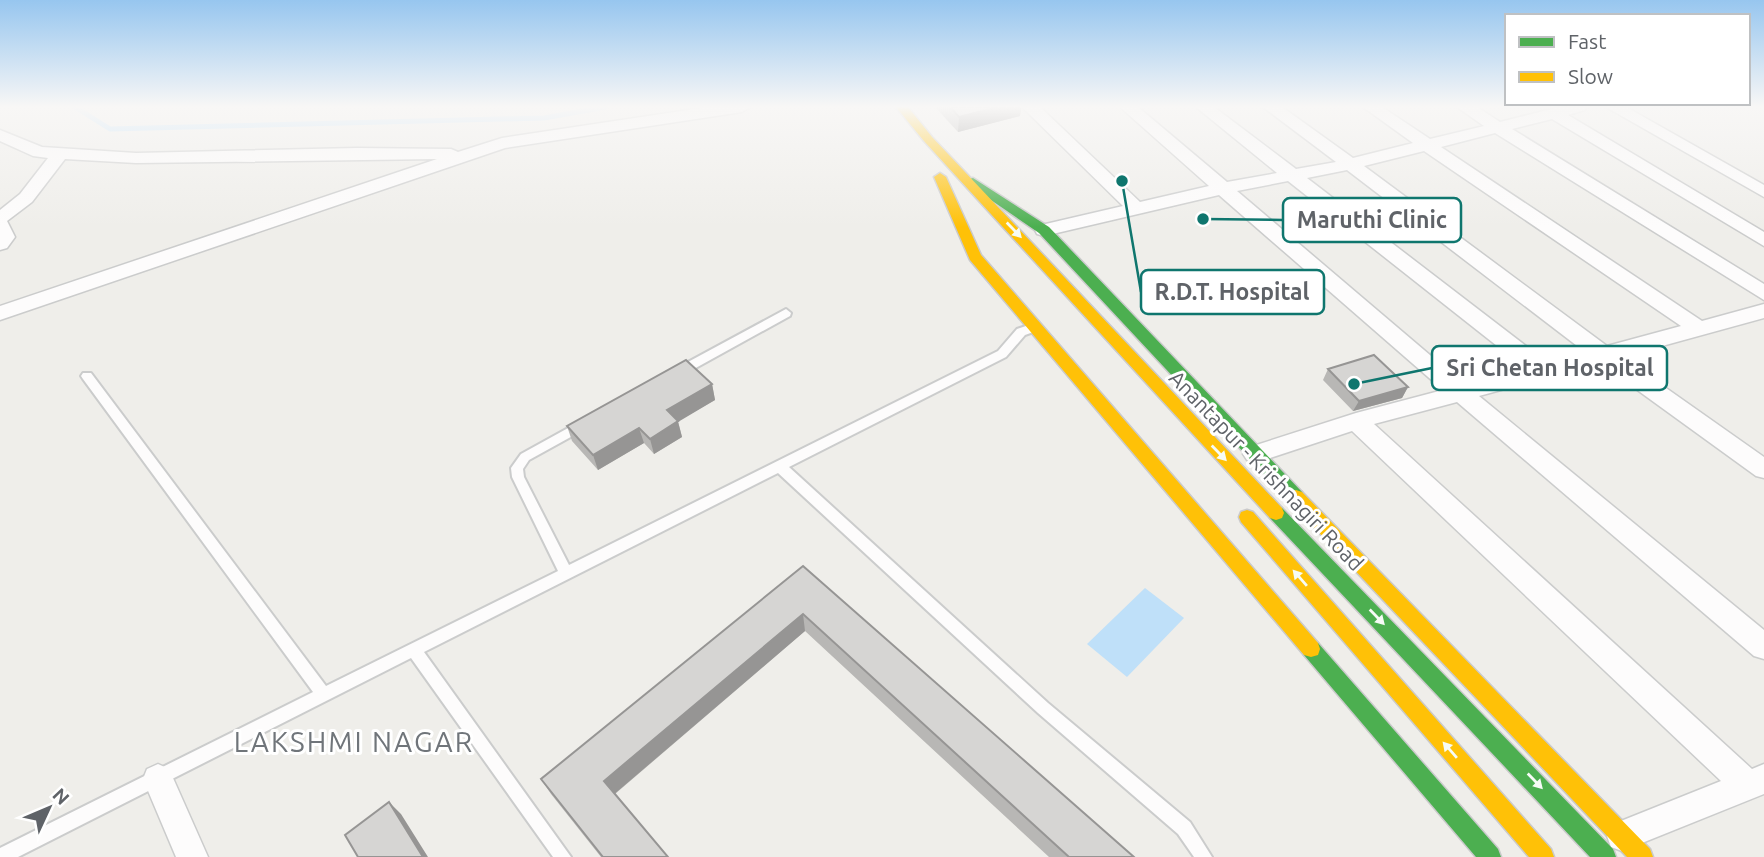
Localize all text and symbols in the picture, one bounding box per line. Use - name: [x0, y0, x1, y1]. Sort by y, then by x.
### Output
- legend: [1505, 14, 1750, 105]
- text: Fast: [1568, 29, 1606, 53]
- text: Slow: [1568, 64, 1613, 88]
- callout: Maruthi Clinic: [1283, 198, 1461, 242]
- text: Maruthi Clinic: [1297, 207, 1447, 232]
- one-way arrow: [1006, 221, 1022, 239]
- callout: R.D.T. Hospital: [1141, 270, 1324, 314]
- text: R.D.T. Hospital: [1155, 279, 1309, 304]
- callout: Sri Chetan Hospital: [1432, 346, 1667, 390]
- text: Sri Chetan Hospital: [1446, 355, 1654, 380]
- street label: Anantapur - Krishnagiri Road: [1165, 365, 1369, 575]
- one-way arrow: [1211, 444, 1227, 461]
- one-way arrow: [1293, 570, 1308, 587]
- one-way arrow: [1368, 608, 1384, 625]
- district label: LAKSHMI NAGAR: [234, 726, 474, 757]
- one-way arrow: [1442, 741, 1458, 759]
- one-way arrow: [1526, 772, 1542, 789]
- north arrow: [14, 773, 84, 843]
- text: N: [48, 783, 74, 809]

